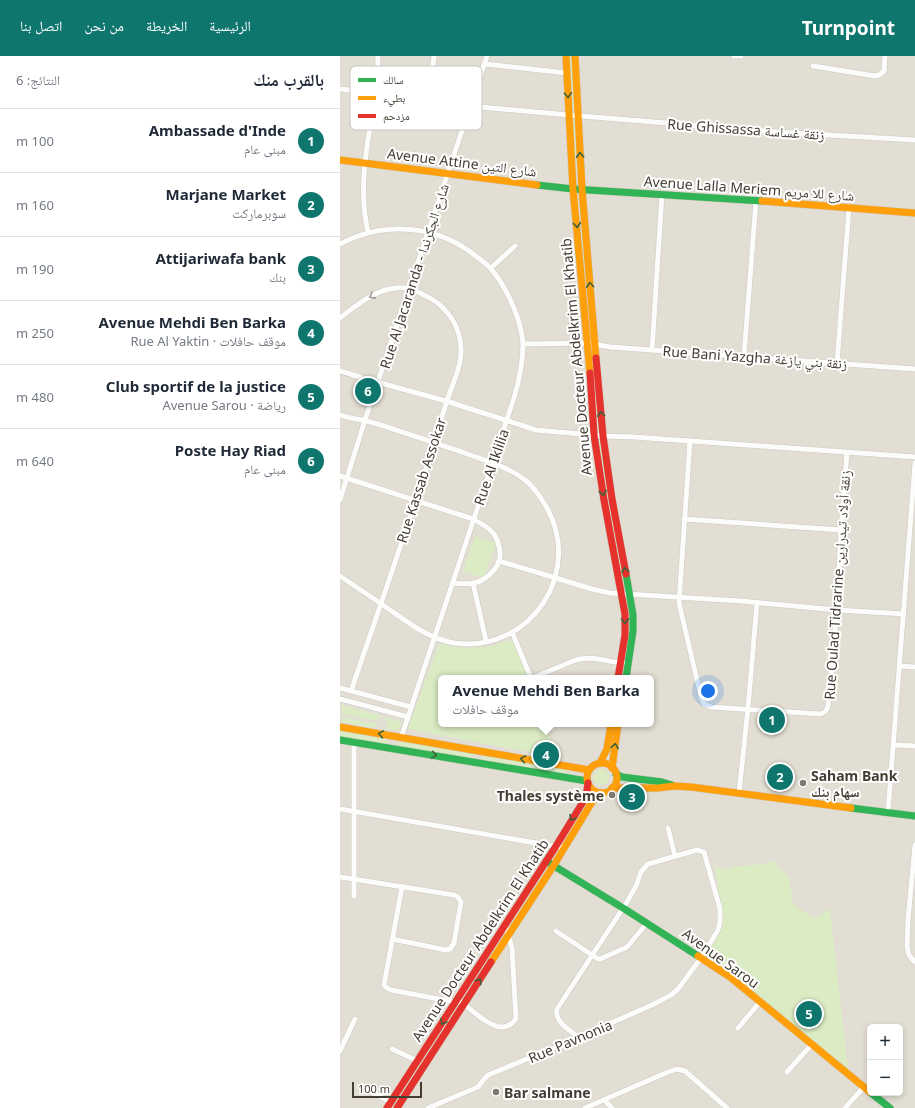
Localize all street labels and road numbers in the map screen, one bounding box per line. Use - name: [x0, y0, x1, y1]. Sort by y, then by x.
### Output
- street label: Rue Ghissassa زنقة غساسة: [667, 114, 825, 144]
- street label: Avenue Attine شارع التين: [386, 143, 538, 182]
- street label: Avenue Lalla Meriem شارع للا مريم: [643, 171, 855, 206]
- street label: Rue Al Jacaranda - شارع الجكرندا: [375, 181, 454, 371]
- street label: Avenue Docteur Abdelkrim El Khatib: [556, 238, 596, 476]
- street label: Rue Bani Yazgha زنقة بني يازغة: [662, 341, 848, 375]
- street label: Rue Kassab Assokar: [392, 415, 450, 545]
- street label: Rue Al Iklilia: [469, 426, 513, 508]
- street label: Rue Oulad Tidrarine زنقة أولاد تيدرارين: [820, 470, 854, 700]
- street label: Avenue Docteur Abdelkrim El Khatib: [407, 835, 553, 1045]
- street label: Avenue Sarou: [679, 924, 763, 992]
- street label: Rue Pavnonia: [525, 1015, 615, 1067]

